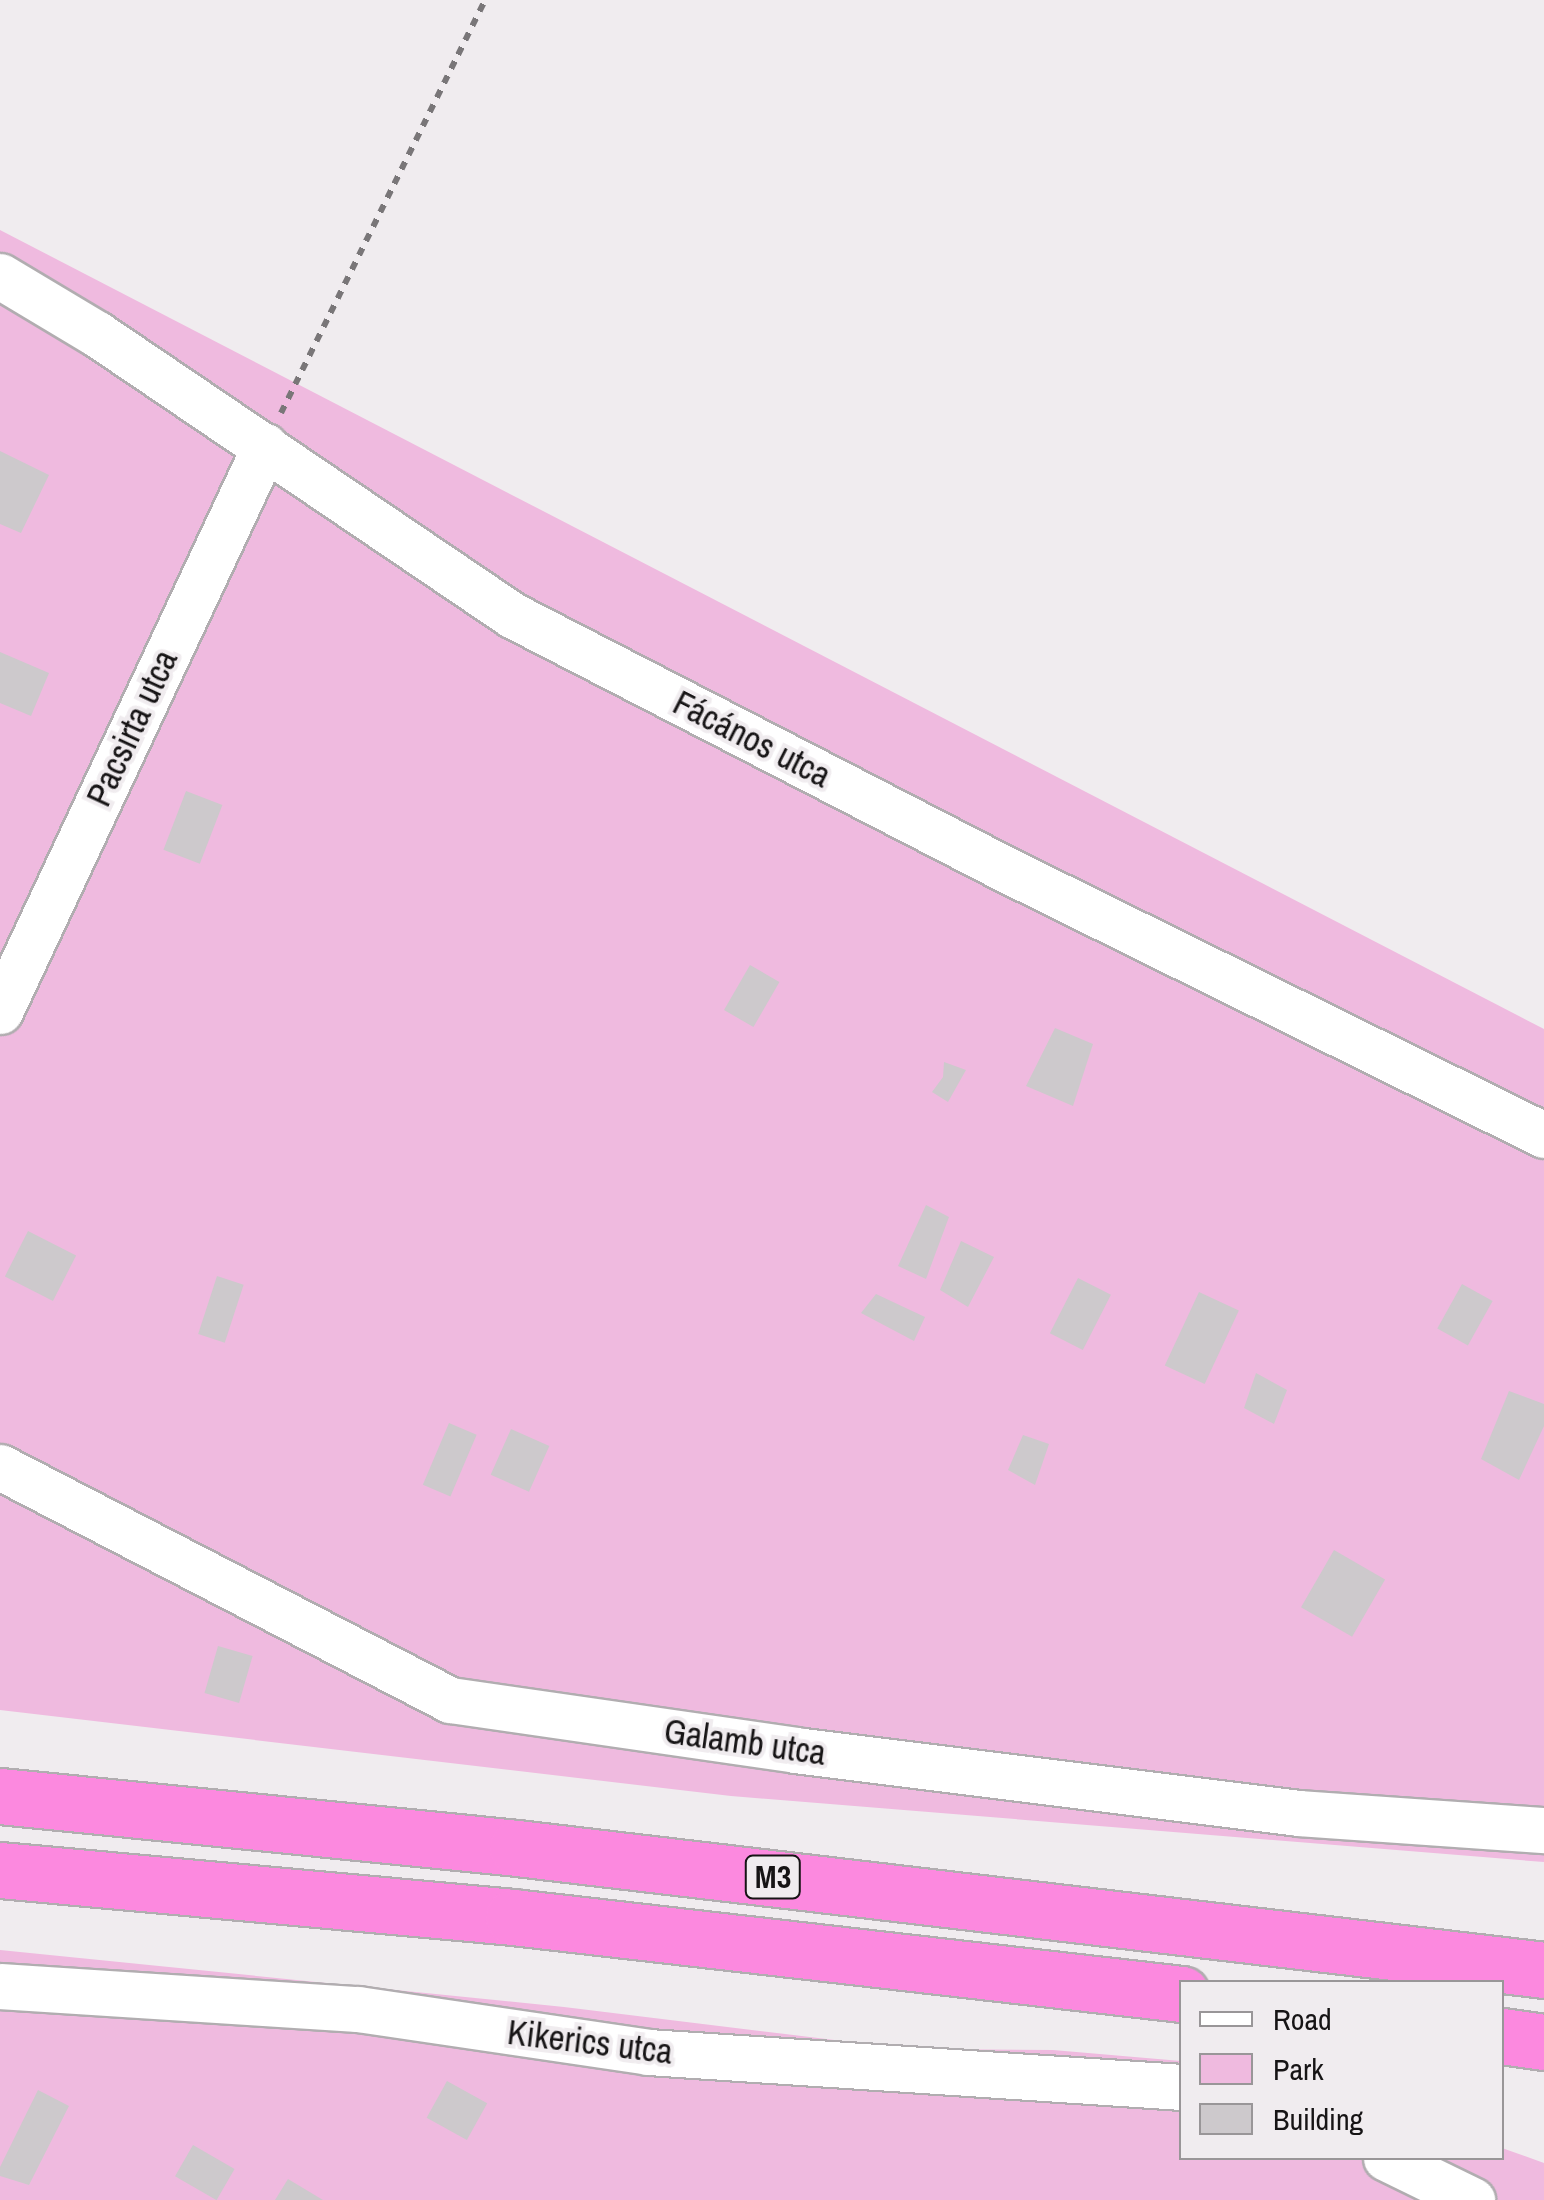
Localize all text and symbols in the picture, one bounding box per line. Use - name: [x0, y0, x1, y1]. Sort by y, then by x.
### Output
- street label: Pacsirta utca: [78, 643, 186, 813]
- street label: Fácános utca: [666, 681, 838, 797]
- street label: Galamb utca: [662, 1710, 828, 1774]
- road number: M3: [743, 1850, 803, 1904]
- legend: [1179, 1980, 1504, 2160]
- text: Road: [1273, 1999, 1332, 2039]
- street label: Kikerics utca: [505, 2011, 675, 2073]
- text: Park: [1273, 2049, 1324, 2089]
- text: Building: [1273, 2099, 1363, 2139]

